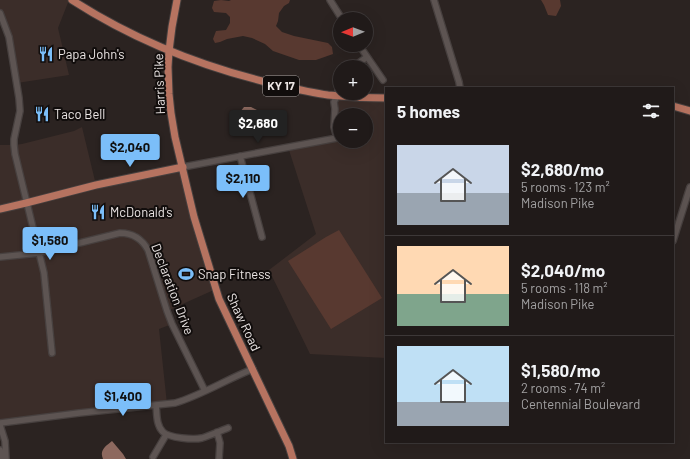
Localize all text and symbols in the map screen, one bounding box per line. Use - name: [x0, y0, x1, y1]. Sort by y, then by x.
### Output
- north arrow: [333, 12, 373, 52]
- map controls: [333, 12, 373, 148]
- restaurant icon: Papa John's: [37, 45, 55, 63]
- place label: Papa John's: [58, 46, 125, 62]
- street label: Harris Pike: [150, 53, 168, 115]
- button: +: [333, 60, 373, 100]
- road number: KY 17: [263, 76, 299, 96]
- icon: filters: [640, 100, 662, 122]
- text: 5 homes: [397, 101, 460, 121]
- restaurant icon: Taco Bell: [33, 105, 51, 123]
- place label: Taco Bell: [54, 106, 105, 122]
- button: −: [333, 108, 373, 148]
- pin: $2,680: [225, 110, 291, 144]
- text: $2,680: [238, 115, 278, 131]
- pin: $2,040: [97, 134, 163, 168]
- text: $2,040: [110, 139, 150, 155]
- text: $2,680/mo: [521, 159, 604, 179]
- icon: home: [429, 161, 477, 209]
- pin: $2,110: [210, 165, 276, 199]
- text: $2,110: [226, 170, 260, 186]
- text: 5 rooms · 123 m²: [521, 179, 610, 195]
- text: Madison Pike: [521, 195, 595, 211]
- restaurant icon: McDonald's: [89, 203, 107, 221]
- place label: McDonald's: [110, 204, 173, 220]
- pin: $1,580: [17, 227, 83, 261]
- text: $1,580: [32, 232, 68, 248]
- street label: Declaration Drive: [148, 241, 198, 337]
- text: $2,040/mo: [521, 260, 605, 280]
- icon: home: [429, 262, 477, 310]
- sports icon: Snap Fitness: [177, 265, 195, 283]
- place label: Snap Fitness: [198, 266, 271, 282]
- text: 5 rooms · 118 m²: [521, 280, 608, 296]
- street label: Shaw Road: [224, 291, 264, 353]
- text: Madison Pike: [521, 296, 595, 312]
- text: $1,580/mo: [521, 360, 600, 380]
- icon: home: [429, 362, 477, 410]
- text: 2 rooms · 74 m²: [521, 380, 605, 396]
- pin: $1,400: [90, 383, 156, 417]
- text: $1,400: [104, 388, 142, 404]
- text: Centennial Boulevard: [521, 396, 640, 412]

